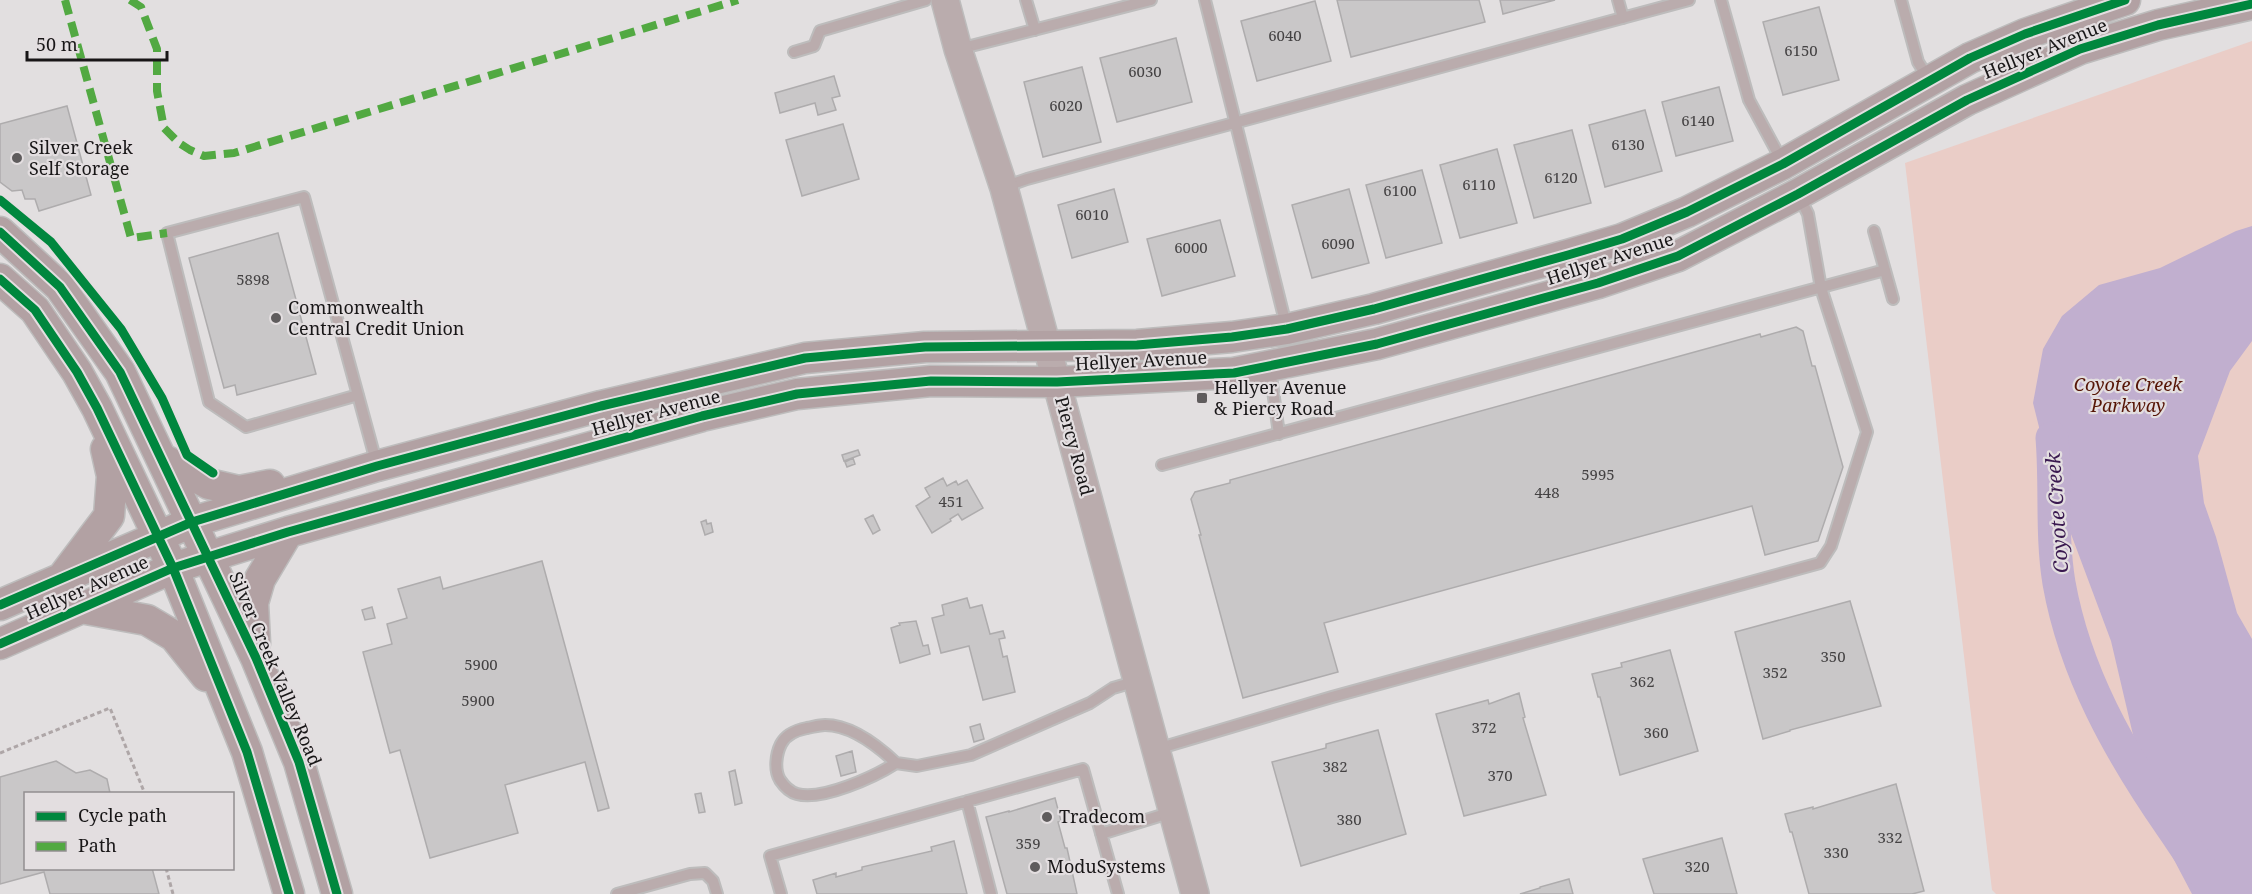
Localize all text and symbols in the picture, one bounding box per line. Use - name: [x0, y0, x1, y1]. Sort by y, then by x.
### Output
- street label: Hellyer Avenue: [1979, 12, 2110, 84]
- scale bar: [27, 24, 166, 62]
- house number: 6040: [1268, 25, 1302, 45]
- text: 50 m: [36, 32, 78, 56]
- house number: 6150: [1784, 40, 1818, 60]
- house number: 6030: [1128, 61, 1162, 81]
- house number: 6020: [1049, 95, 1083, 115]
- house number: 6140: [1681, 110, 1715, 130]
- house number: 6130: [1611, 134, 1645, 154]
- place label: Silver Creek Self Storage: [29, 135, 133, 180]
- marker: Silver Creek Self Storage: [10, 151, 24, 165]
- house number: 6120: [1544, 167, 1578, 187]
- house number: 6110: [1462, 174, 1496, 194]
- house number: 6100: [1383, 180, 1417, 200]
- house number: 6010: [1075, 204, 1109, 224]
- street label: Hellyer Avenue: [1543, 226, 1676, 290]
- house number: 6090: [1321, 233, 1355, 253]
- house number: 6000: [1174, 237, 1208, 257]
- house number: 5898: [236, 269, 270, 289]
- place label: Commonwealth Central Credit Union: [288, 295, 465, 340]
- marker: Commonwealth Central Credit Union: [269, 311, 283, 325]
- street label: Hellyer Avenue: [1074, 345, 1208, 375]
- park label: Coyote Creek Parkway: [2074, 372, 2183, 417]
- place label: Hellyer Avenue & Piercy Road: [1214, 375, 1346, 420]
- street label: Hellyer Avenue: [589, 383, 723, 441]
- marker: Hellyer Avenue & Piercy Road: [1195, 391, 1209, 405]
- street label: Piercy Road: [1050, 393, 1100, 498]
- water label: Coyote Creek: [2039, 451, 2074, 574]
- house number: 5995: [1581, 464, 1615, 484]
- house number: 448: [1534, 482, 1560, 502]
- house number: 451: [938, 491, 964, 511]
- street label: Hellyer Avenue: [21, 549, 152, 625]
- street label: Silver Creek Valley Road: [224, 568, 328, 769]
- house number: 350: [1820, 646, 1846, 666]
- house number: 5900: [464, 654, 498, 674]
- house number: 352: [1762, 662, 1788, 682]
- house number: 362: [1629, 671, 1655, 691]
- house number: 5900: [461, 690, 495, 710]
- house number: 372: [1471, 717, 1497, 737]
- house number: 360: [1643, 722, 1669, 742]
- house number: 382: [1322, 756, 1348, 776]
- house number: 370: [1487, 765, 1513, 785]
- legend: [24, 792, 234, 870]
- text: Cycle path: [78, 803, 167, 827]
- place label: Tradecom: [1059, 804, 1145, 828]
- house number: 380: [1336, 809, 1362, 829]
- marker: Tradecom: [1040, 810, 1054, 824]
- house number: 332: [1877, 827, 1903, 847]
- text: Path: [78, 833, 117, 857]
- house number: 359: [1015, 833, 1041, 853]
- house number: 330: [1823, 842, 1849, 862]
- place label: ModuSystems: [1047, 854, 1166, 878]
- house number: 320: [1684, 856, 1710, 876]
- marker: ModuSystems: [1028, 860, 1042, 874]

